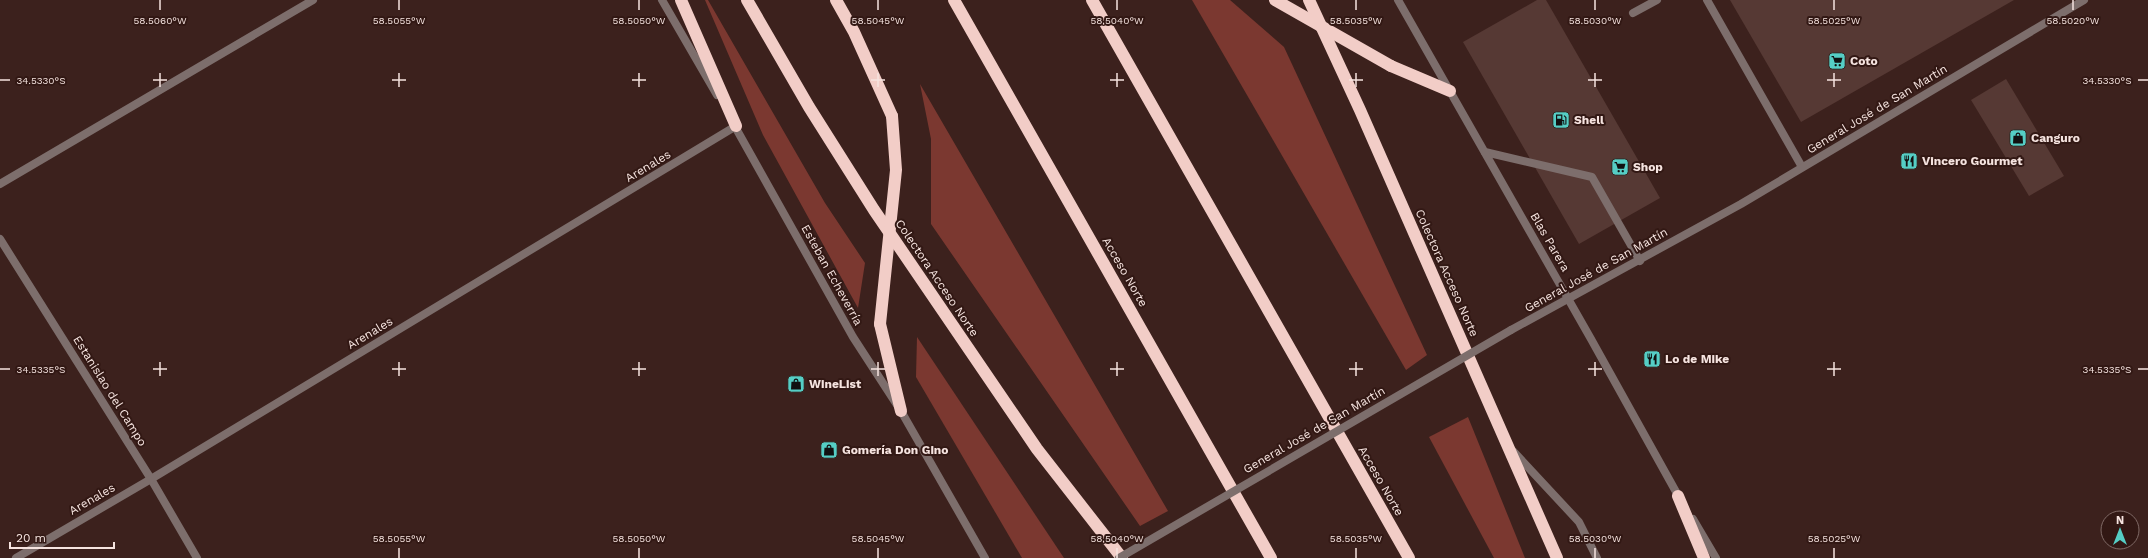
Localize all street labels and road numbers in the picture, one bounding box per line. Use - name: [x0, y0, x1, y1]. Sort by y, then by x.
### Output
- street label: General José de San Martín: [1804, 61, 1950, 157]
- street label: Arenales: [623, 147, 673, 185]
- street label: Colectora Acceso Norte: [1413, 207, 1481, 339]
- street label: Blas Parera: [1527, 210, 1573, 274]
- street label: Colectora Acceso Norte: [893, 217, 981, 339]
- street label: Esteban Echeverría: [798, 222, 866, 328]
- street label: General José de San Martín: [1522, 225, 1670, 315]
- street label: Acceso Norte: [1099, 235, 1151, 309]
- street label: Arenales: [345, 314, 395, 352]
- street label: Estanislao del Campo: [70, 333, 150, 449]
- street label: General José de San Martín: [1241, 384, 1387, 476]
- street label: Acceso Norte: [1355, 444, 1407, 518]
- street label: Arenales: [67, 480, 117, 518]

